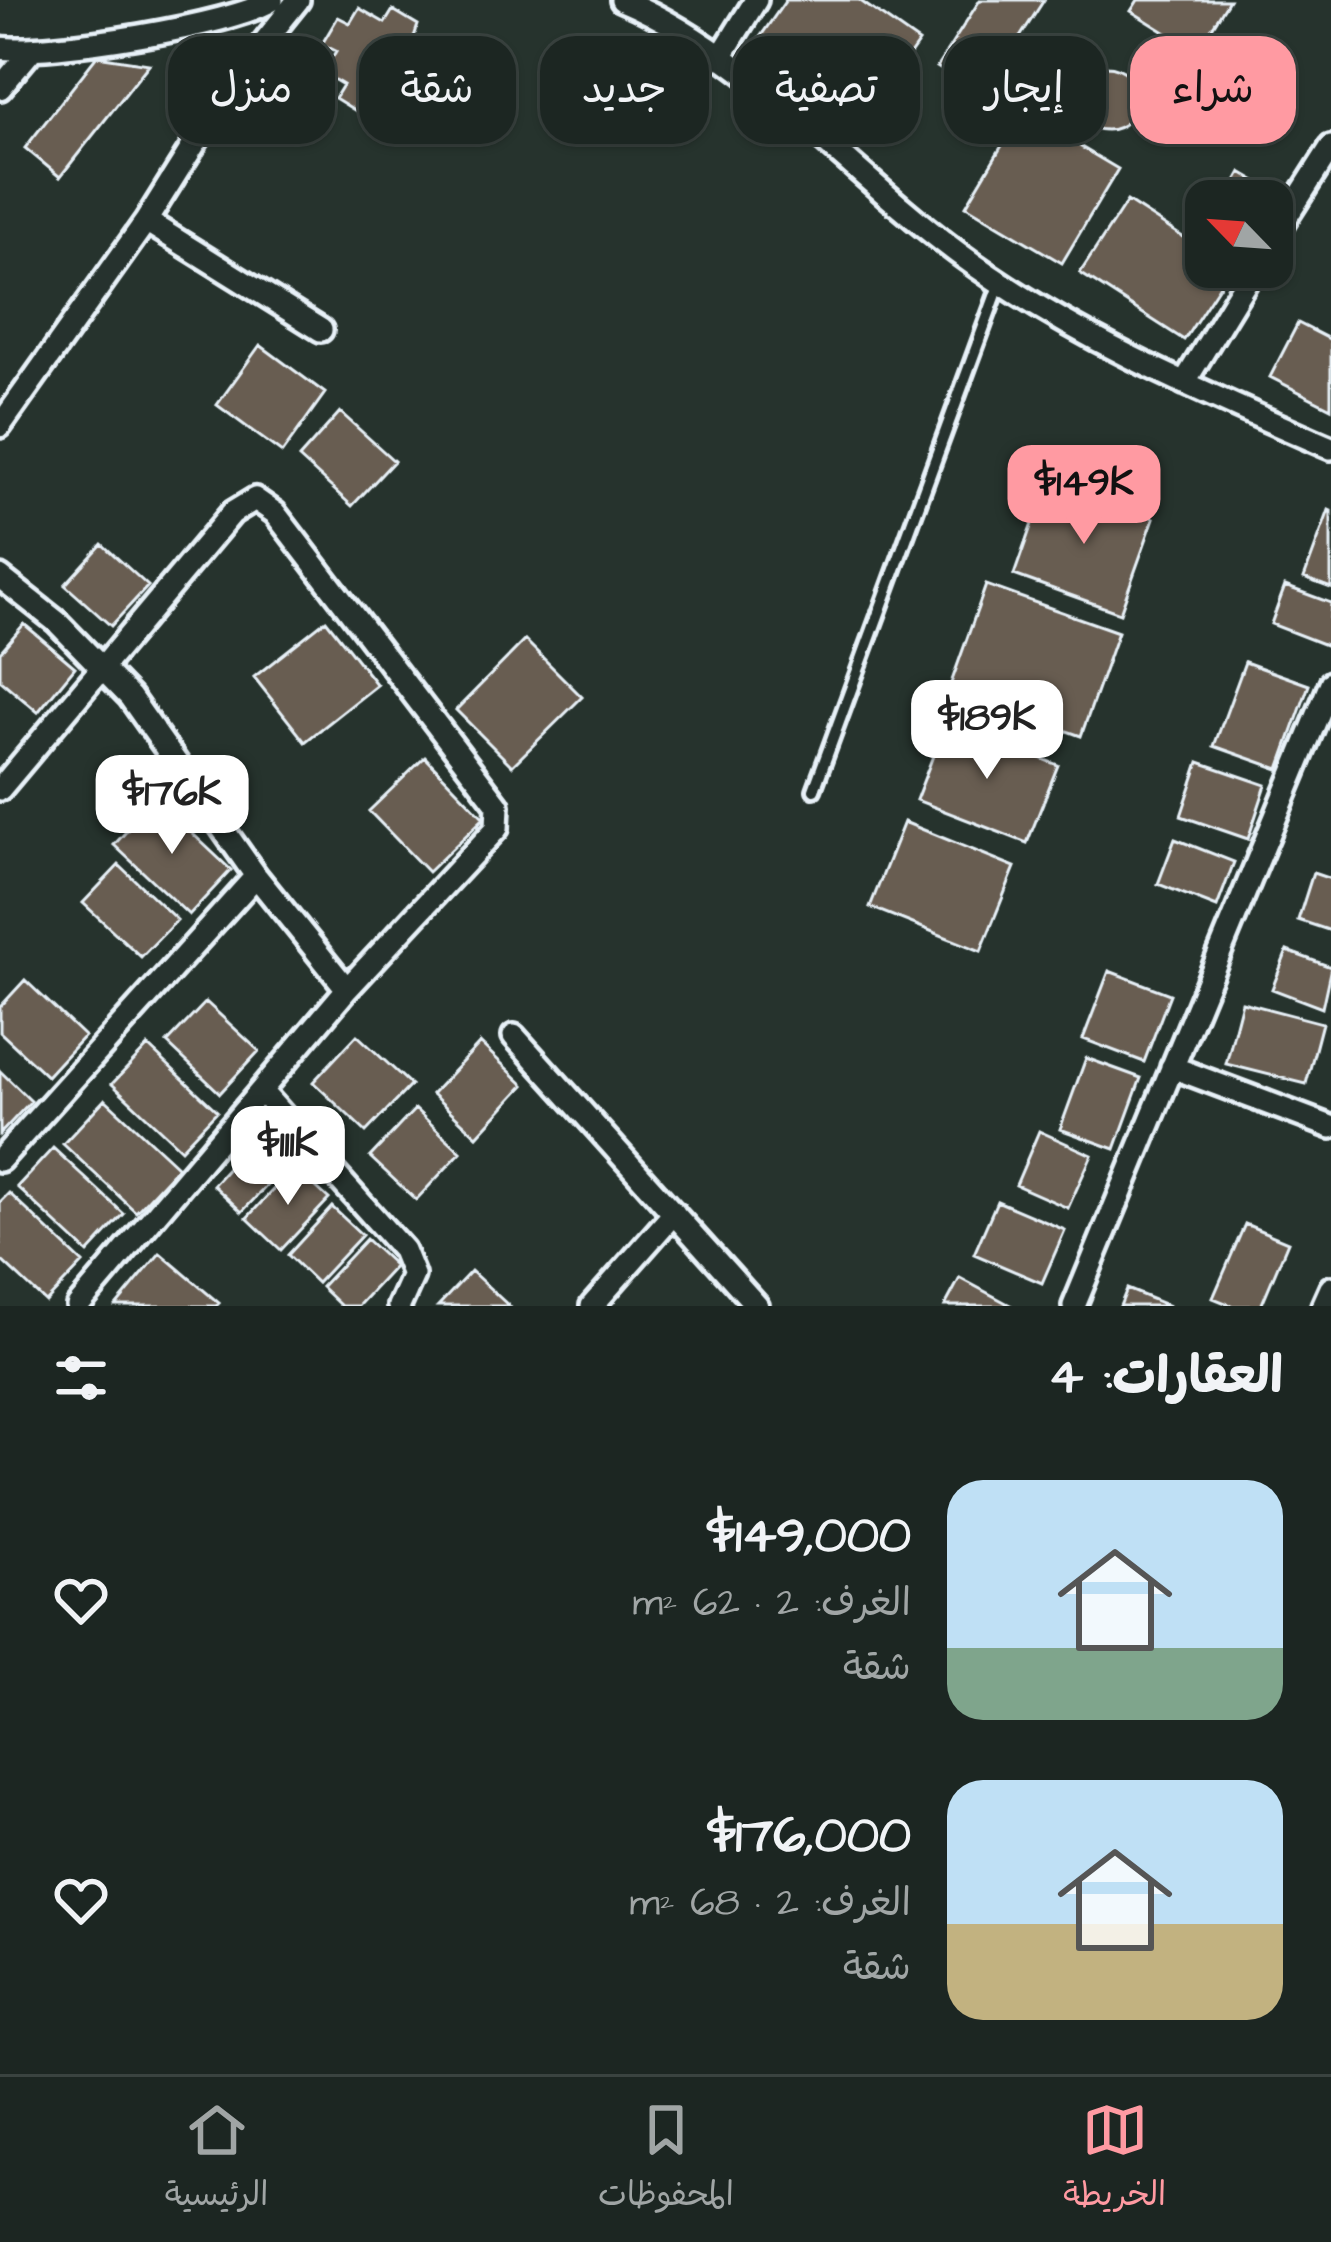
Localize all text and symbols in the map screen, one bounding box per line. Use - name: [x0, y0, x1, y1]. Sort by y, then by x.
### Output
- chip: منزل: [168, 36, 335, 144]
- chip: شقة: [359, 36, 516, 144]
- chip: جديد: [540, 36, 709, 144]
- chip: تصفية: [733, 36, 920, 144]
- chip: إيجار: [944, 36, 1106, 144]
- chip: شراء: [1130, 36, 1296, 144]
- north arrow: [1185, 180, 1293, 288]
- map controls: [1185, 180, 1293, 288]
- pin: $149K: [1000, 445, 1168, 547]
- text: $149K: [1034, 457, 1134, 511]
- pin: $189K: [903, 680, 1071, 782]
- text: $189K: [938, 692, 1036, 746]
- pin: $176K: [88, 755, 256, 857]
- text: $176K: [123, 767, 221, 821]
- pin: $111K: [204, 1106, 372, 1208]
- text: $111K: [258, 1118, 318, 1172]
- text: العقارات: 4: [1048, 1342, 1283, 1413]
- icon: filters: [48, 1345, 114, 1411]
- text: $149,000: [707, 1501, 911, 1572]
- icon: home: [1043, 1528, 1187, 1672]
- icon: heart: [48, 1567, 114, 1633]
- text: الغرف: 2 · 62 m²: [633, 1577, 911, 1631]
- text: شقة: [843, 1641, 911, 1695]
- text: $176,000: [707, 1801, 911, 1872]
- icon: home: [1043, 1828, 1187, 1972]
- icon: heart: [48, 1867, 114, 1933]
- text: الغرف: 2 · 68 m²: [630, 1877, 911, 1931]
- text: شقة: [843, 1941, 911, 1995]
- tab: الرئيسية: [165, 2097, 268, 2223]
- tab: المحفوظات: [598, 2097, 734, 2223]
- tab: الخريطة: [1063, 2097, 1166, 2223]

